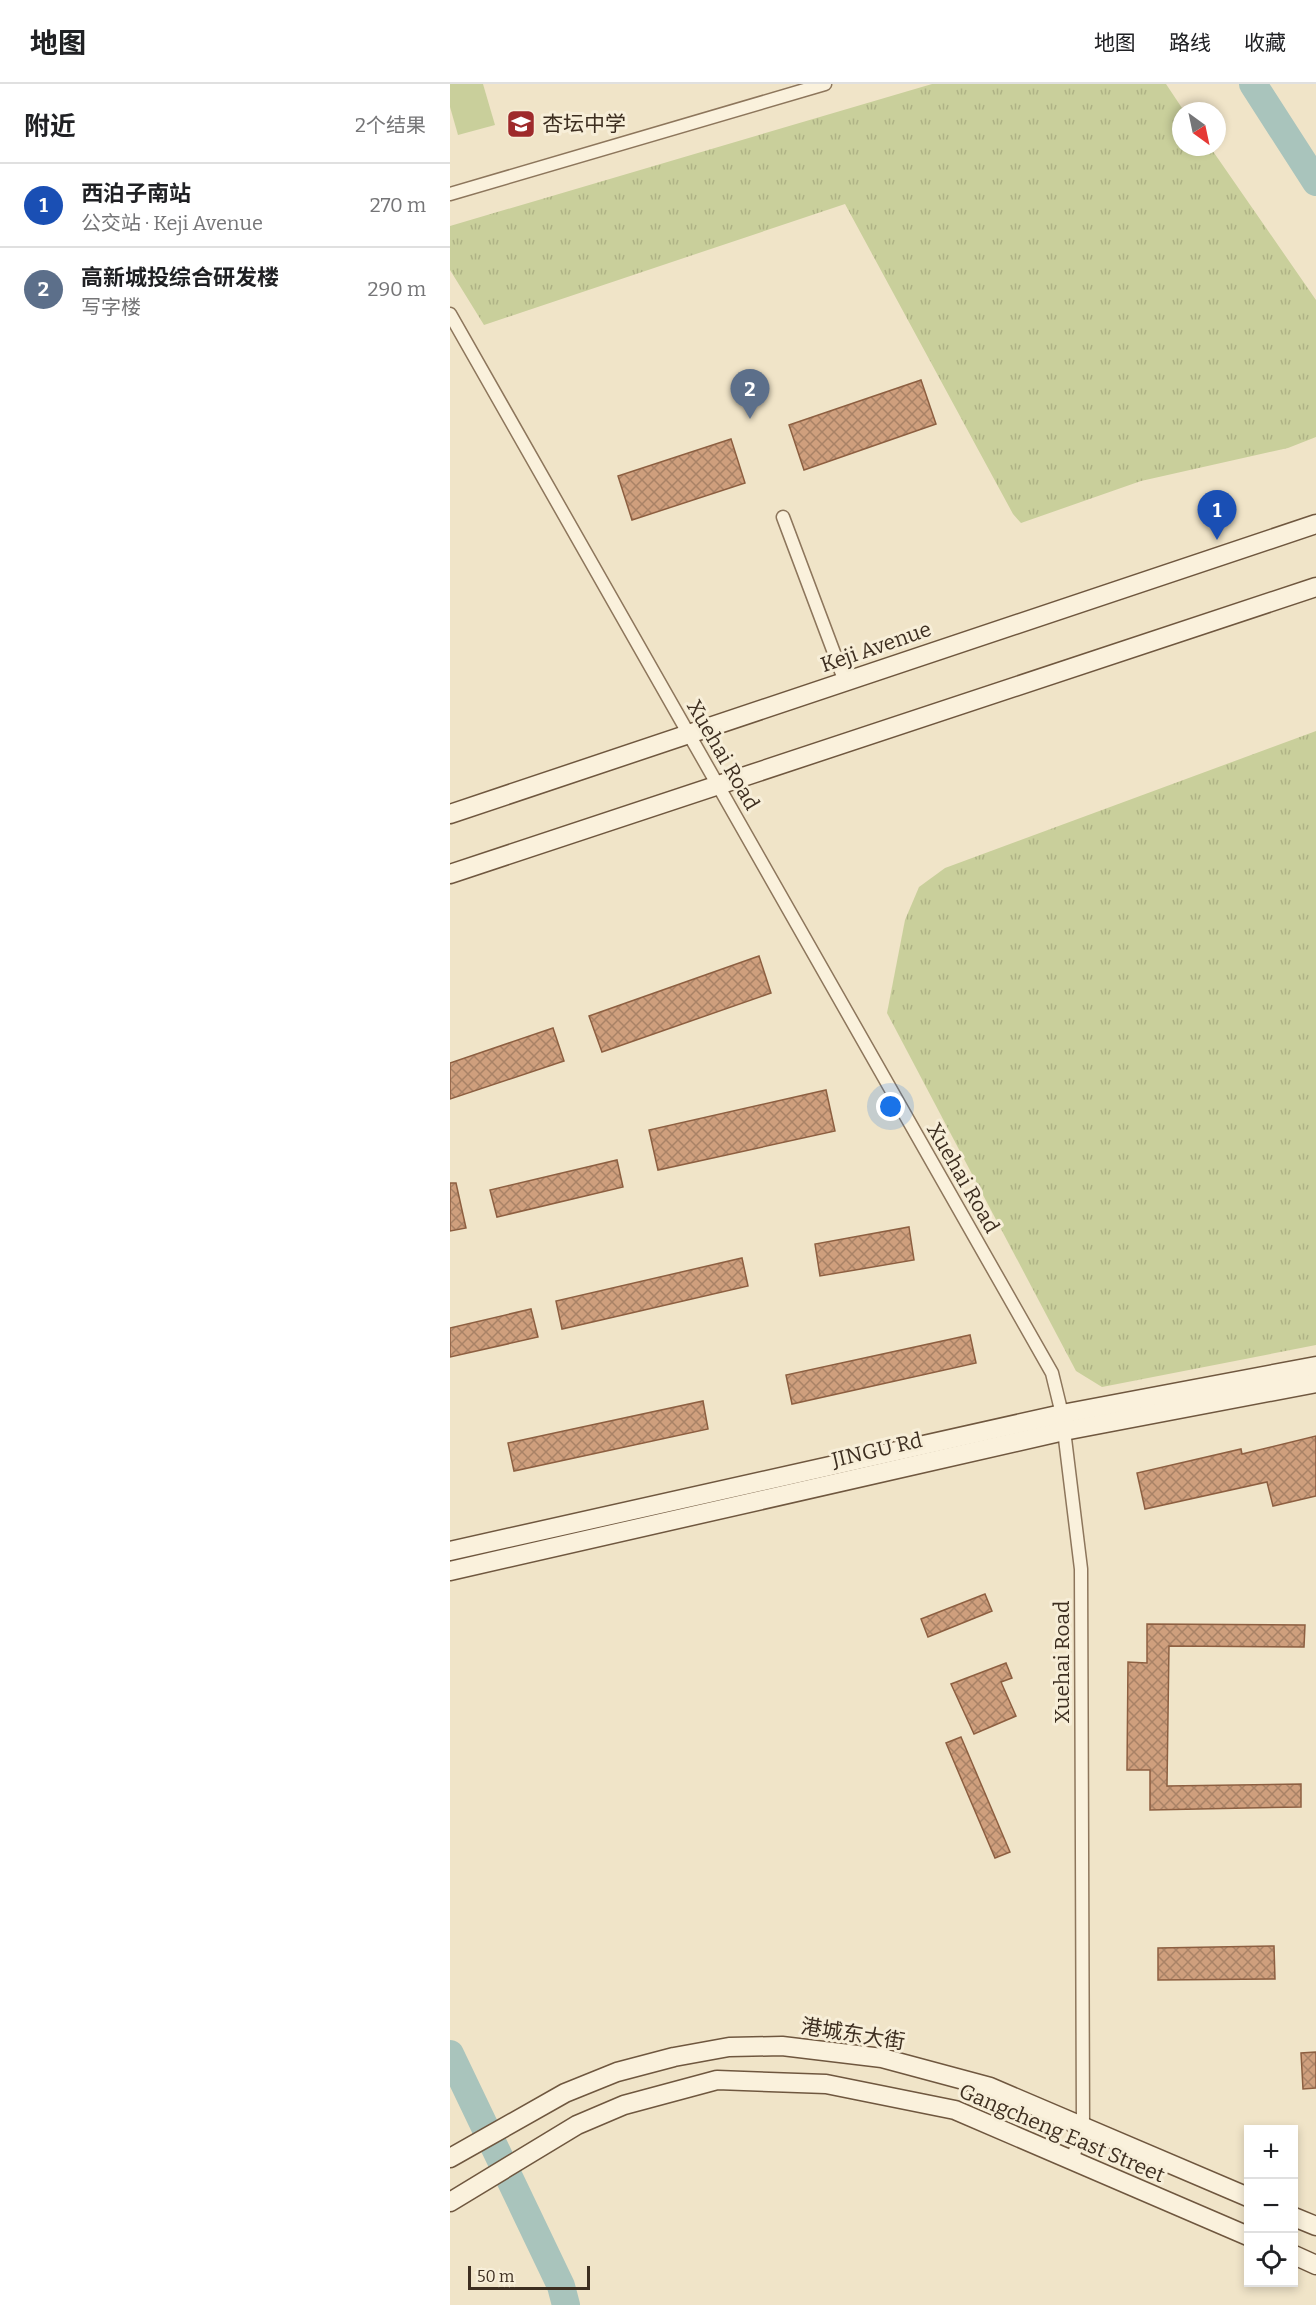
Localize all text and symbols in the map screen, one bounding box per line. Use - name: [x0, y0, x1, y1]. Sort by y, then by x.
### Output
- text: 地图: [30, 27, 86, 60]
- text: 地图: [1094, 30, 1136, 56]
- text: 路线: [1169, 30, 1211, 56]
- text: 收藏: [1244, 30, 1286, 56]
- north arrow: [1172, 102, 1226, 156]
- school or university icon: 杏坛中学: [505, 108, 537, 140]
- text: 附近: [24, 111, 76, 142]
- place label: 杏坛中学: [542, 111, 626, 137]
- text: 2个结果: [355, 113, 426, 137]
- text: 西泊子南站: [81, 180, 191, 207]
- text: 1: [39, 193, 48, 217]
- text: 270 m: [370, 193, 426, 217]
- text: 公交站 · Keji Avenue: [81, 211, 263, 235]
- text: 高新城投综合研发楼: [81, 264, 279, 291]
- text: 2: [38, 277, 49, 301]
- text: 290 m: [368, 277, 426, 301]
- text: 写字楼: [81, 295, 141, 319]
- pin: 2: [730, 370, 770, 419]
- pin: 1: [1198, 490, 1236, 540]
- street label: Keji Avenue: [817, 616, 935, 678]
- street label: Xuehai Road: [681, 695, 765, 815]
- your location: [876, 1092, 905, 1121]
- street label: Xuehai Road: [921, 1118, 1005, 1238]
- street label: JINGU Rd: [828, 1427, 925, 1473]
- street label: Xuehai Road: [1049, 1601, 1075, 1723]
- street label: 港城东大街: [799, 2013, 907, 2055]
- street label: Gangcheng East Street: [955, 2078, 1169, 2188]
- map controls: [1244, 2125, 1298, 2287]
- button: +: [1244, 2125, 1298, 2179]
- button: −: [1244, 2179, 1298, 2233]
- button: locate: [1244, 2233, 1298, 2287]
- scale bar: [468, 2263, 590, 2290]
- text: 50 m: [477, 2267, 514, 2286]

